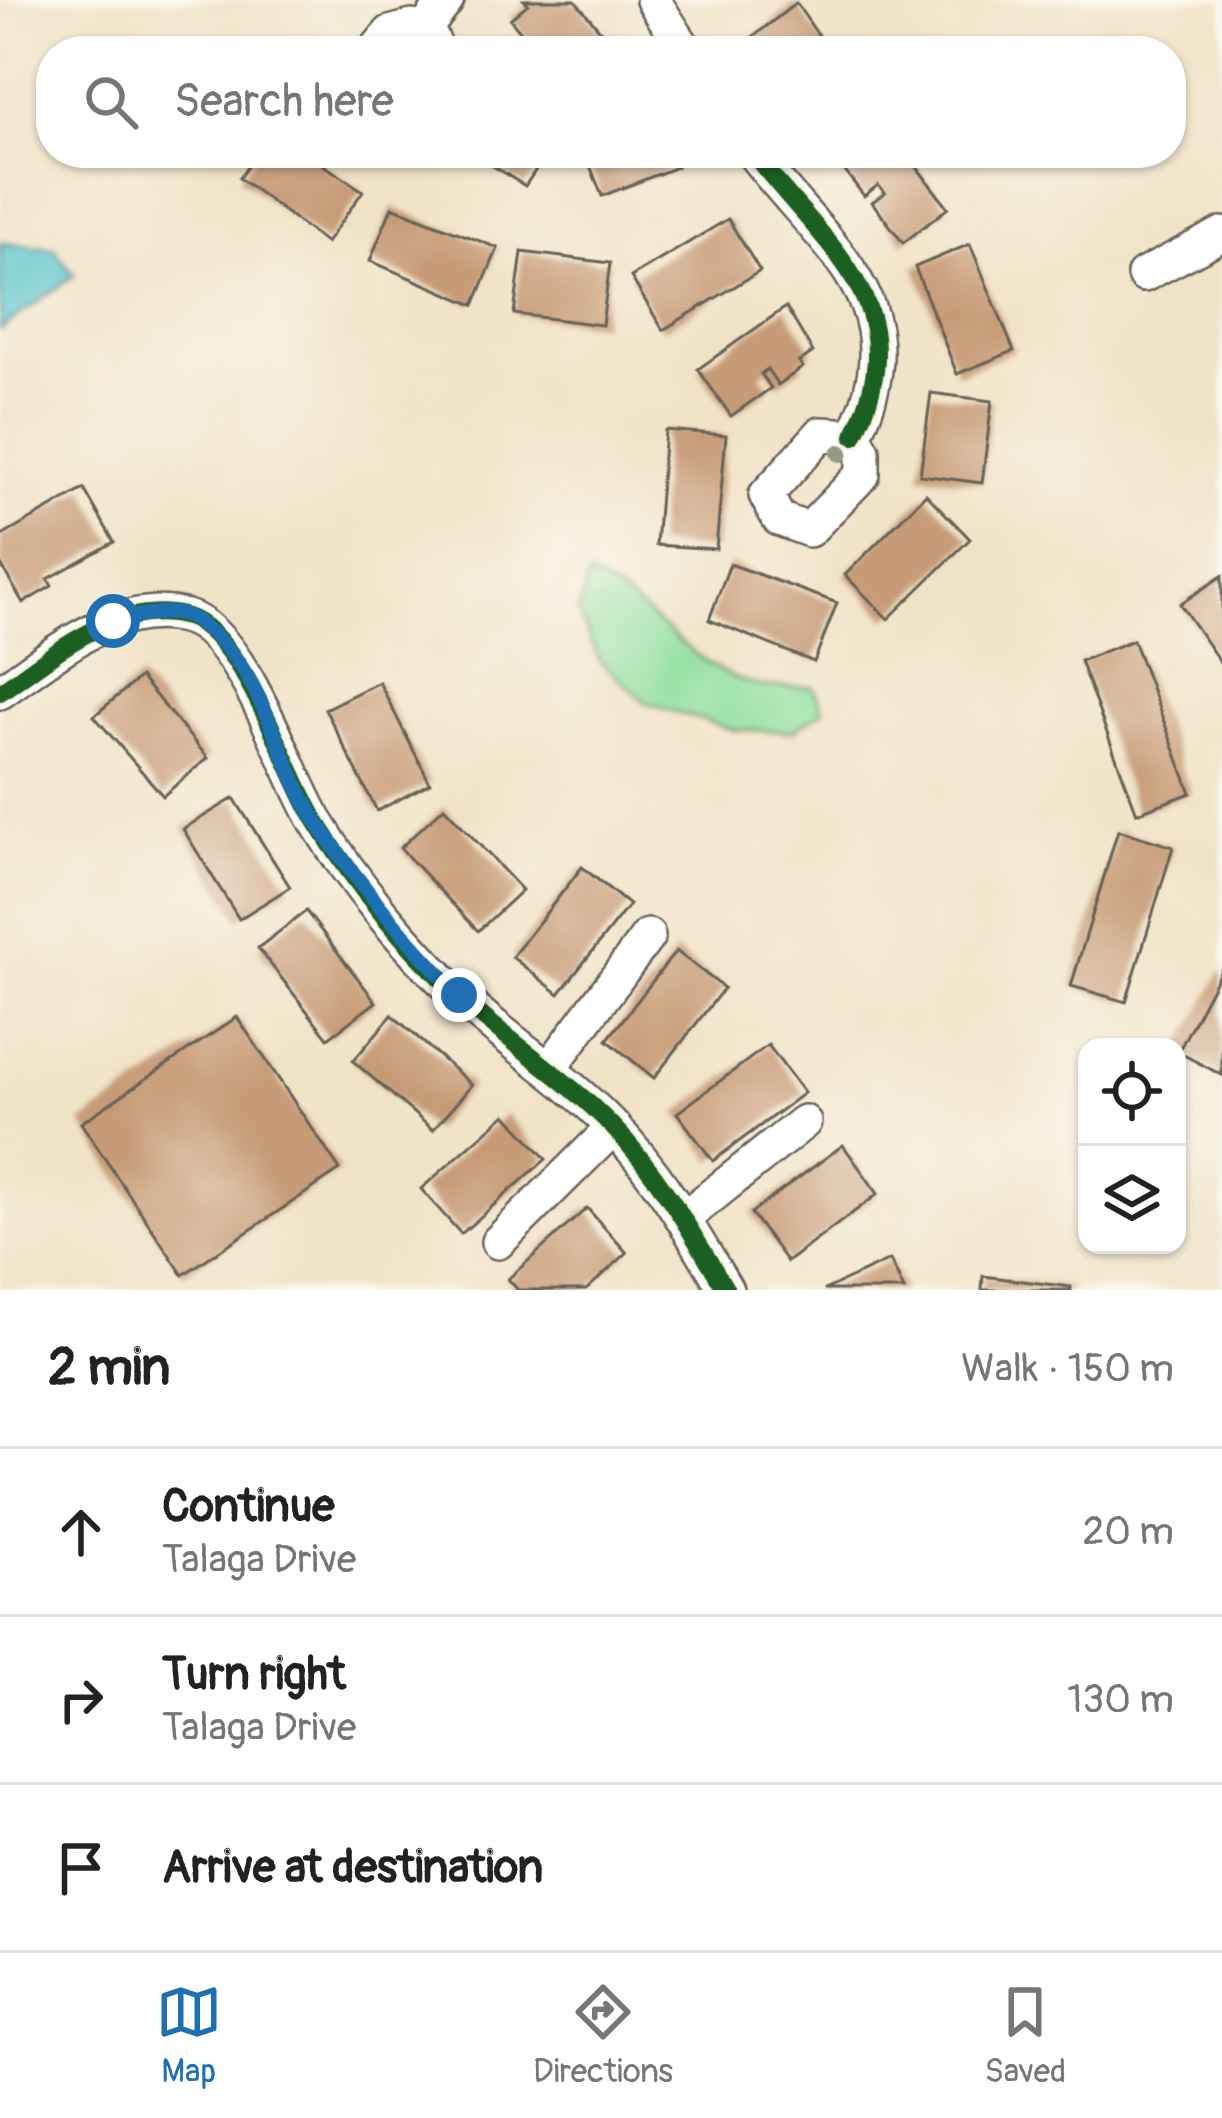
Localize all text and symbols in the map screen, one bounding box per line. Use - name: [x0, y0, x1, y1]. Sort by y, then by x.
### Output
- search box: [36, 36, 1186, 168]
- icon: search: [78, 69, 144, 135]
- text: Search here: [174, 74, 394, 130]
- route start: [86, 594, 140, 648]
- route end: [432, 968, 486, 1022]
- map controls: [1078, 1038, 1186, 1254]
- button: locate: [1078, 1038, 1186, 1146]
- button: layers: [1078, 1146, 1186, 1254]
- text: 2 min: [48, 1336, 170, 1400]
- text: Walk · 150 m: [961, 1344, 1174, 1393]
- text: Continue: [162, 1479, 335, 1535]
- icon: ahead: [48, 1499, 114, 1565]
- text: 20 m: [1082, 1507, 1174, 1556]
- text: Talaga Drive: [162, 1535, 356, 1584]
- text: Turn right: [162, 1647, 346, 1703]
- icon: right: [48, 1667, 114, 1733]
- text: 130 m: [1067, 1675, 1174, 1724]
- text: Talaga Drive: [162, 1703, 356, 1752]
- icon: arrive: [48, 1835, 114, 1901]
- text: Arrive at destination: [162, 1840, 543, 1896]
- tab: Map: [156, 1979, 222, 2092]
- tab: Directions: [533, 1979, 673, 2092]
- tab: Saved: [984, 1979, 1066, 2092]

